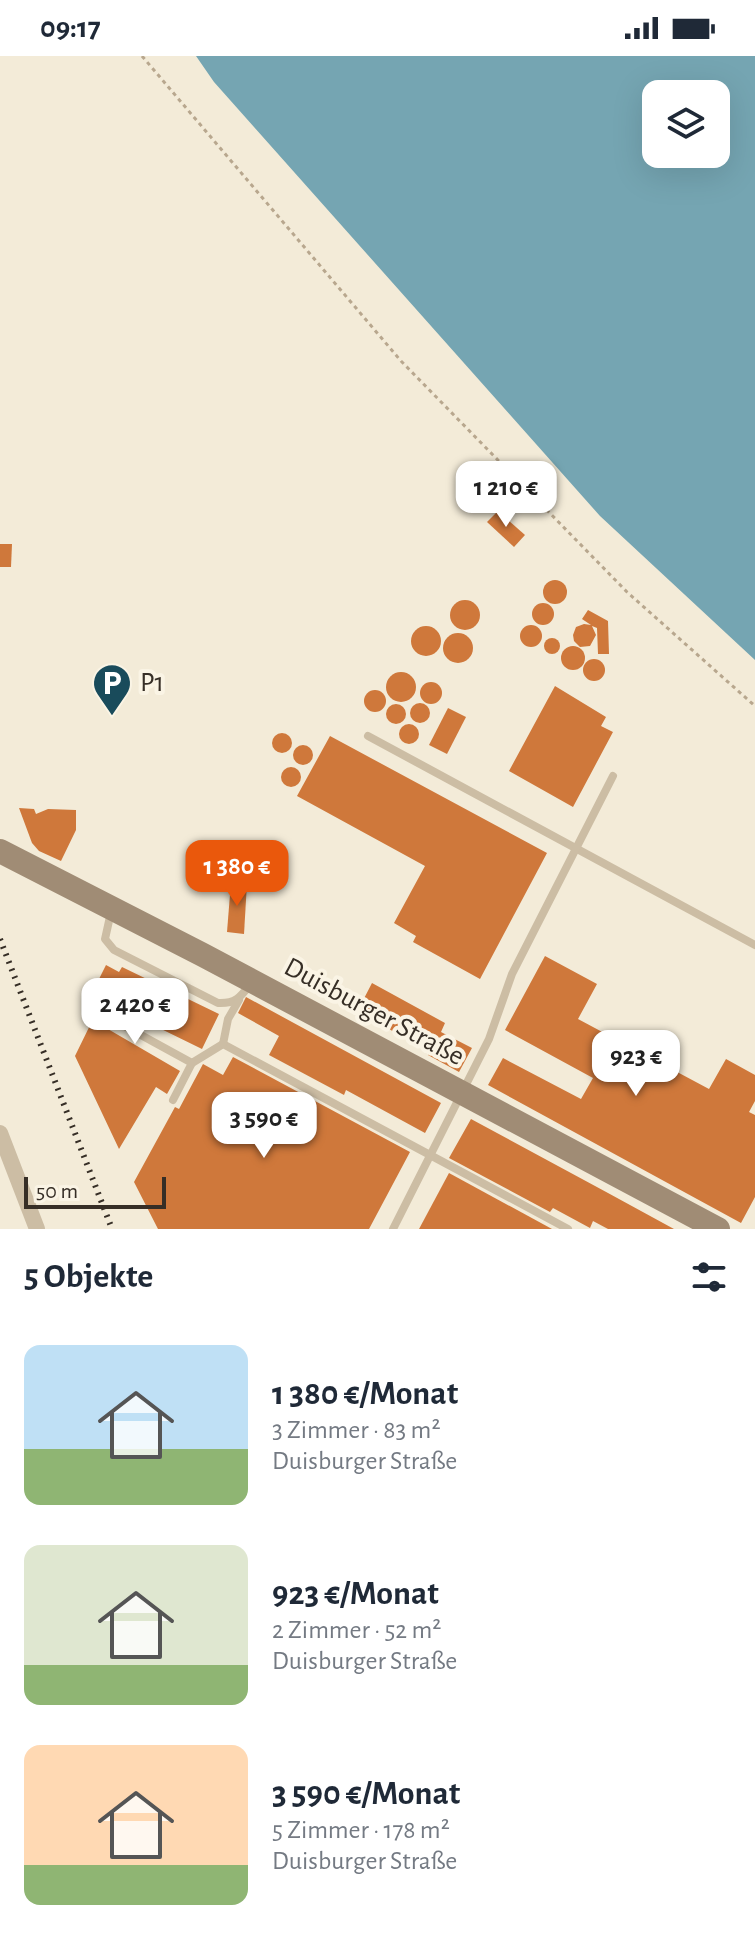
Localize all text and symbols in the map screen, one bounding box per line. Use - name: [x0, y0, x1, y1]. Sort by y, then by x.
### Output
- text: 09:17: [40, 13, 101, 43]
- map controls: [642, 80, 730, 168]
- button: layers: [642, 80, 730, 168]
- pin: 1 210 €: [432, 461, 580, 529]
- text: 1 210 €: [474, 474, 538, 500]
- parking icon: P1: [91, 662, 133, 717]
- place label: P1: [140, 669, 164, 697]
- pin: 1 380 €: [163, 840, 311, 908]
- text: 1 380 €: [204, 853, 270, 879]
- street label: Duisburger Straße: [279, 953, 469, 1071]
- pin: 2 420 €: [61, 978, 209, 1046]
- text: 2 420 €: [99, 991, 171, 1017]
- pin: 923 €: [580, 1030, 692, 1098]
- text: 923 €: [610, 1043, 662, 1069]
- pin: 3 590 €: [190, 1092, 338, 1160]
- text: 3 590 €: [230, 1105, 298, 1131]
- scale bar: [24, 1173, 166, 1209]
- text: 50 m: [36, 1180, 78, 1202]
- icon: filters: [687, 1255, 731, 1299]
- text: 5 Objekte: [24, 1260, 153, 1294]
- icon: home: [88, 1377, 184, 1473]
- text: 1 380 €/Monat: [272, 1377, 458, 1411]
- text: 3 Zimmer · 83 m²: [272, 1417, 440, 1443]
- text: Duisburger Straße: [272, 1448, 457, 1474]
- icon: home: [88, 1577, 184, 1673]
- text: 923 €/Monat: [272, 1577, 439, 1611]
- text: 2 Zimmer · 52 m²: [272, 1617, 441, 1643]
- text: Duisburger Straße: [272, 1648, 457, 1674]
- icon: home: [88, 1777, 184, 1873]
- text: 3 590 €/Monat: [272, 1777, 460, 1811]
- text: 5 Zimmer · 178 m²: [272, 1817, 450, 1843]
- text: Duisburger Straße: [272, 1848, 457, 1874]

